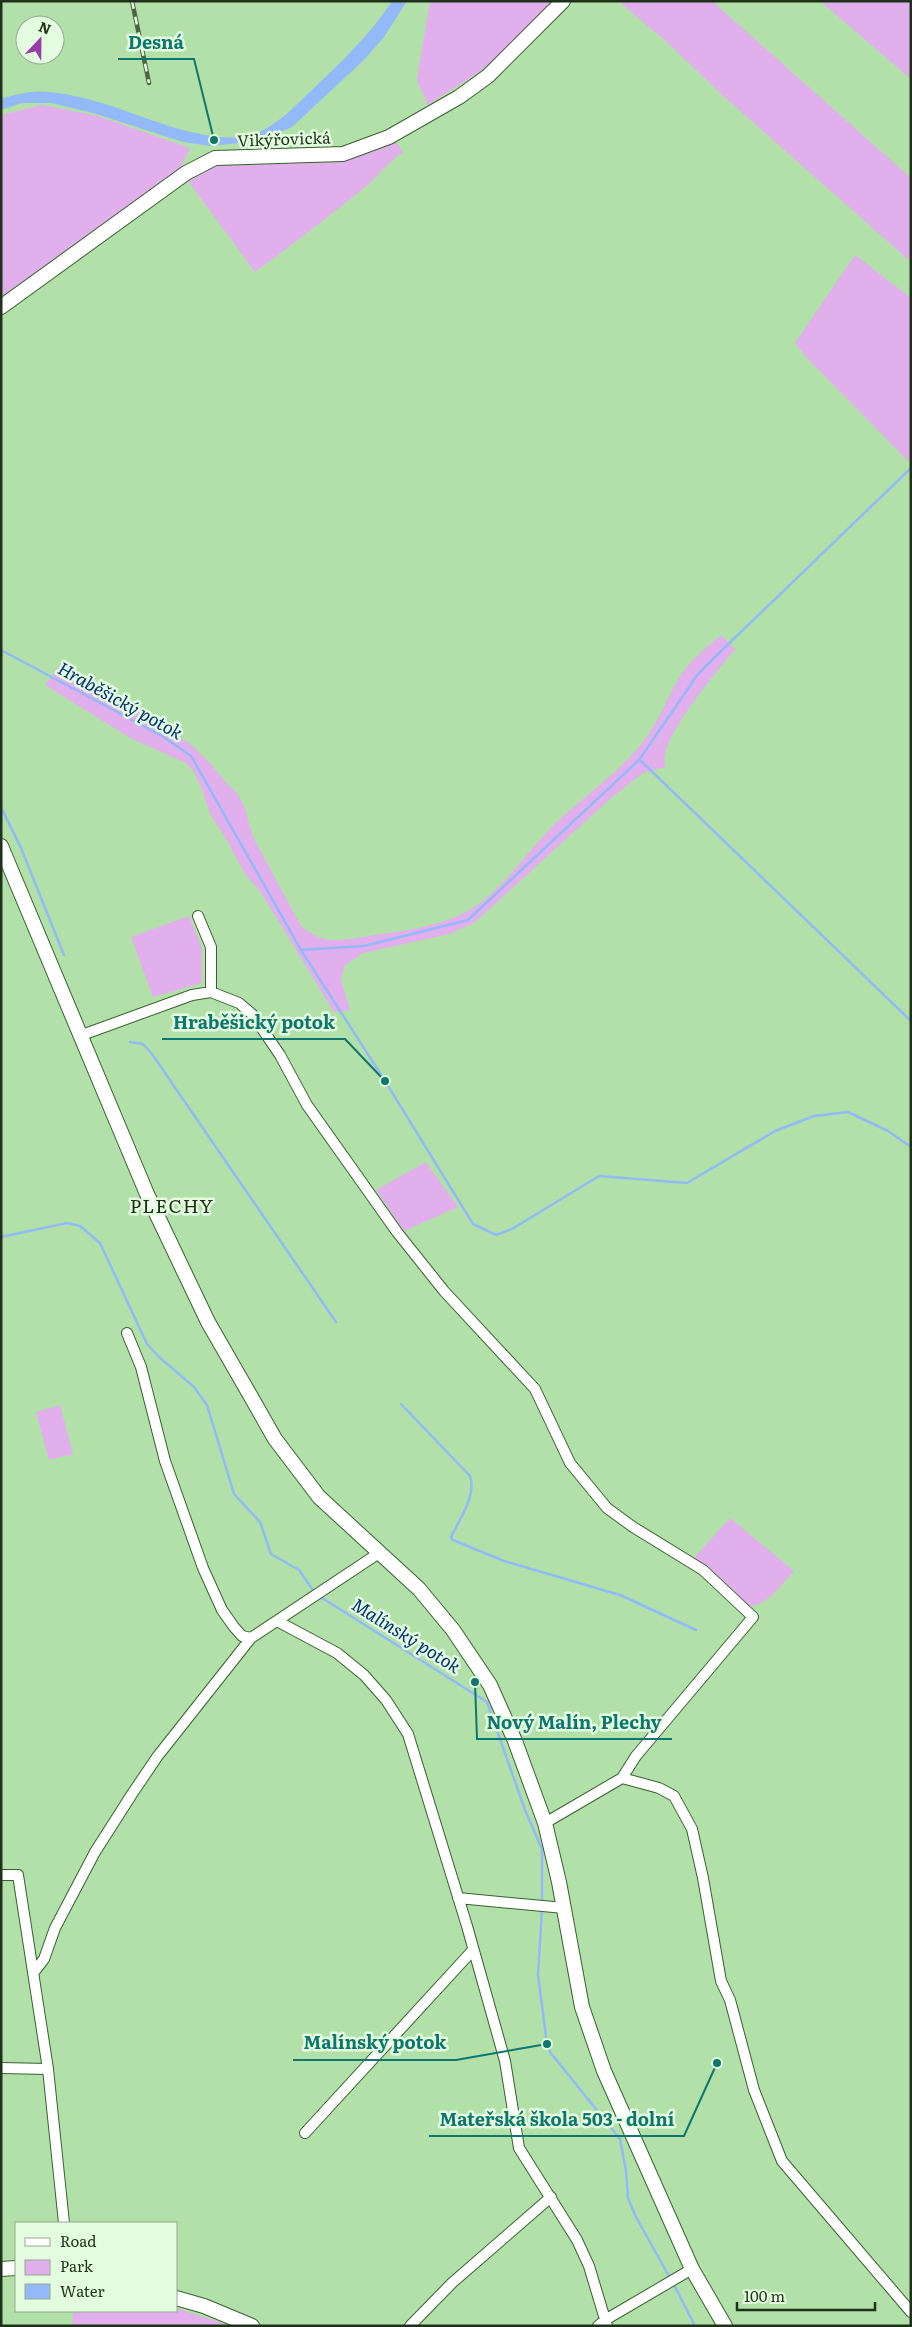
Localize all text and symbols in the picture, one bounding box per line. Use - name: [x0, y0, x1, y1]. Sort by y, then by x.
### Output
- north arrow: [15, 15, 65, 65]
- text: N: [36, 16, 55, 39]
- callout: Desná: [118, 26, 194, 59]
- text: Desná: [128, 28, 185, 55]
- street label: Vikýřovická: [237, 124, 331, 152]
- water label: Hraběšický potok: [53, 654, 188, 745]
- callout: Hraběšický potok: [162, 1006, 345, 1039]
- text: Hraběšický potok: [173, 1008, 336, 1035]
- district label: PLECHY: [130, 1191, 214, 1219]
- water label: Malínský potok: [347, 1590, 467, 1679]
- callout: Nový Malín, Plechy: [477, 1706, 672, 1739]
- text: Nový Malín, Plechy: [487, 1708, 661, 1735]
- callout: Malínský potok: [293, 2027, 456, 2060]
- text: Malínský potok: [304, 2028, 447, 2055]
- callout: Mateřská škola 503 - dolní: [429, 2103, 684, 2136]
- text: Mateřská škola 503 - dolní: [440, 2105, 675, 2132]
- legend: [15, 2222, 178, 2312]
- text: Road: [60, 2229, 96, 2252]
- text: Park: [60, 2254, 94, 2277]
- text: Water: [60, 2279, 105, 2302]
- scale bar: [737, 2280, 874, 2312]
- text: 100 m: [744, 2284, 785, 2307]

